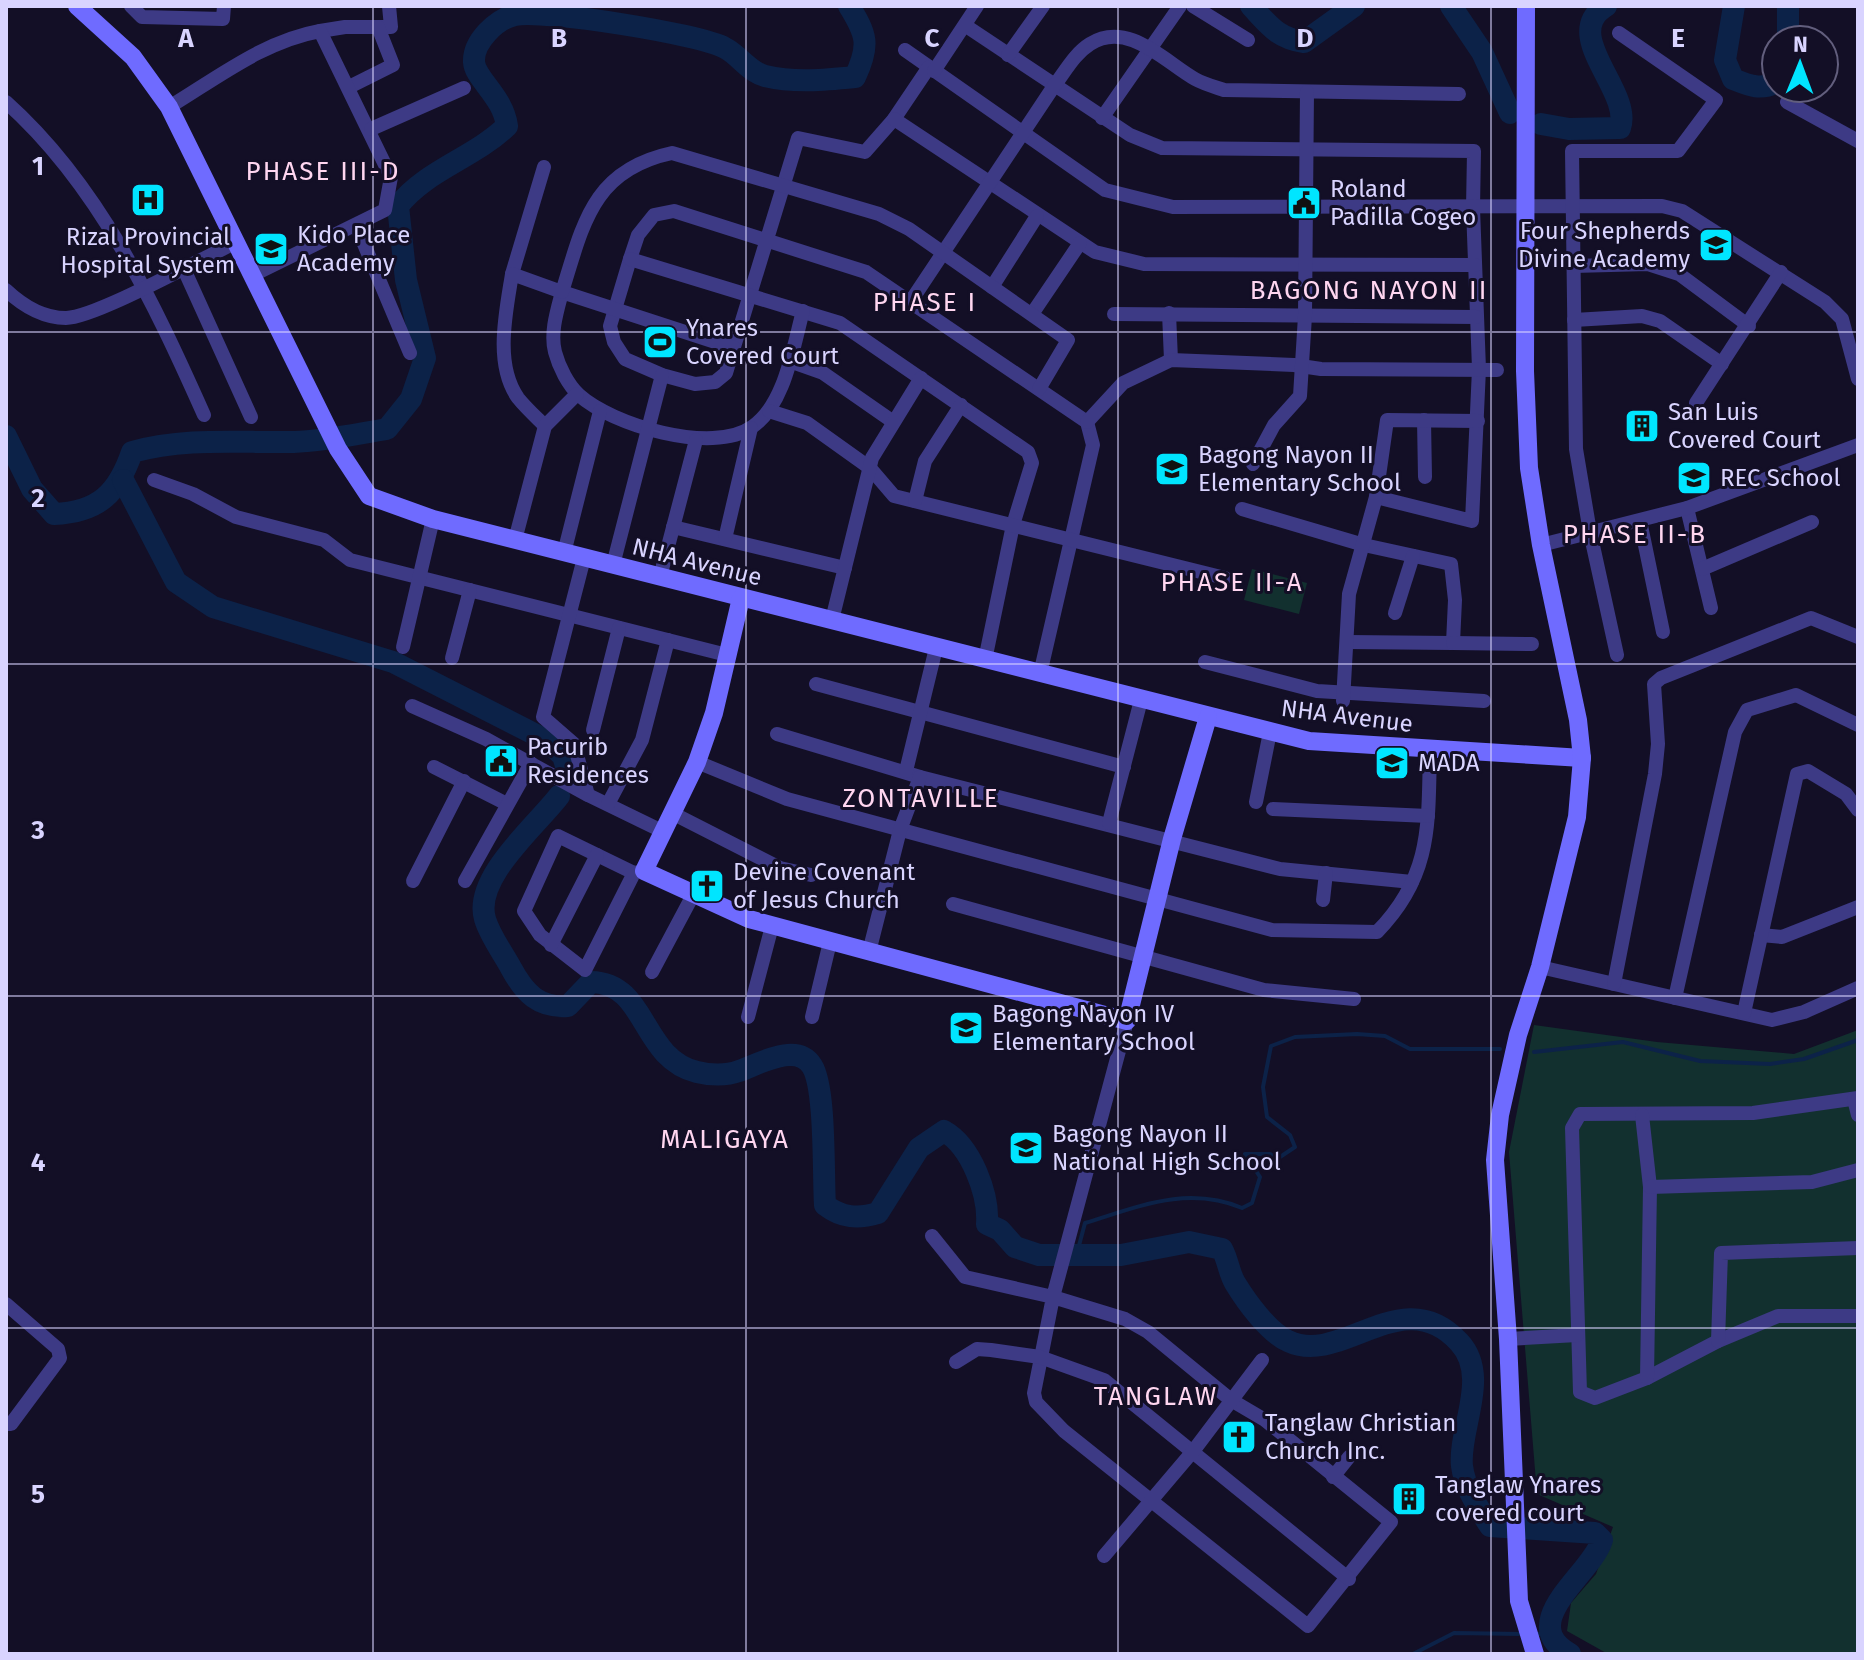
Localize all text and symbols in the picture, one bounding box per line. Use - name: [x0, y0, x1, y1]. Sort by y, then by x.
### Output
- text: A: [177, 23, 194, 54]
- text: B: [551, 23, 567, 54]
- text: C: [925, 23, 940, 54]
- text: D: [1297, 23, 1314, 54]
- text: E: [1671, 23, 1685, 54]
- north arrow: [1760, 24, 1840, 104]
- text: N: [1793, 31, 1808, 58]
- text: 1: [32, 151, 44, 182]
- district label: PHASE III-D: [246, 156, 400, 187]
- place label: Roland Padilla Cogeo: [1330, 175, 1476, 231]
- hospital icon: Rizal Provincial Hospital System: [129, 181, 167, 219]
- public building icon: Roland Padilla Cogeo: [1285, 184, 1323, 222]
- place label: Four Shepherds Divine Academy: [1518, 217, 1690, 273]
- place label: Kido Place Academy: [297, 221, 410, 277]
- place label: Rizal Provincial Hospital System: [61, 223, 235, 279]
- school or university icon: Four Shepherds Divine Academy: [1697, 226, 1735, 264]
- school or university icon: Kido Place Academy: [252, 230, 290, 268]
- district label: BAGONG NAYON II: [1250, 275, 1488, 306]
- district label: PHASE I: [873, 287, 977, 318]
- place label: Ynares Covered Court: [686, 314, 839, 370]
- sports icon: Ynares Covered Court: [641, 323, 679, 361]
- place label: San Luis Covered Court: [1668, 398, 1821, 454]
- building icon: San Luis Covered Court: [1623, 407, 1661, 445]
- place label: Bagong Nayon II Elementary School: [1198, 441, 1401, 497]
- school or university icon: Bagong Nayon II Elementary School: [1153, 450, 1191, 488]
- school or university icon: REC School: [1675, 459, 1713, 497]
- place label: REC School: [1720, 464, 1841, 492]
- text: 2: [31, 483, 45, 514]
- district label: PHASE II-B: [1563, 519, 1707, 550]
- street label: NHA Avenue: [629, 532, 765, 592]
- district label: PHASE II-A: [1160, 567, 1304, 598]
- street label: NHA Avenue: [1280, 694, 1414, 738]
- place label: Pacurib Residences: [527, 733, 649, 789]
- public building icon: Pacurib Residences: [482, 742, 520, 780]
- school or university icon: MADA: [1373, 744, 1411, 782]
- place label: MADA: [1418, 749, 1480, 777]
- district label: ZONTAVILLE: [842, 783, 1000, 814]
- text: 3: [30, 815, 45, 846]
- place label: Devine Covenant of Jesus Church: [733, 858, 915, 914]
- church icon: Devine Covenant of Jesus Church: [688, 867, 726, 905]
- place label: Bagong Nayon IV Elementary School: [992, 1000, 1195, 1056]
- school or university icon: Bagong Nayon IV Elementary School: [947, 1009, 985, 1047]
- place label: Bagong Nayon II National High School: [1052, 1120, 1281, 1176]
- district label: MALIGAYA: [660, 1124, 790, 1155]
- school or university icon: Bagong Nayon II National High School: [1007, 1129, 1045, 1167]
- text: 4: [31, 1147, 46, 1178]
- district label: TANGLAW: [1094, 1381, 1218, 1412]
- place label: Tanglaw Christian Church Inc.: [1265, 1409, 1456, 1465]
- church icon: Tanglaw Christian Church Inc.: [1220, 1418, 1258, 1456]
- place label: Tanglaw Ynares covered court: [1435, 1471, 1601, 1527]
- text: 5: [31, 1479, 45, 1510]
- building icon: Tanglaw Ynares covered court: [1390, 1480, 1428, 1518]

